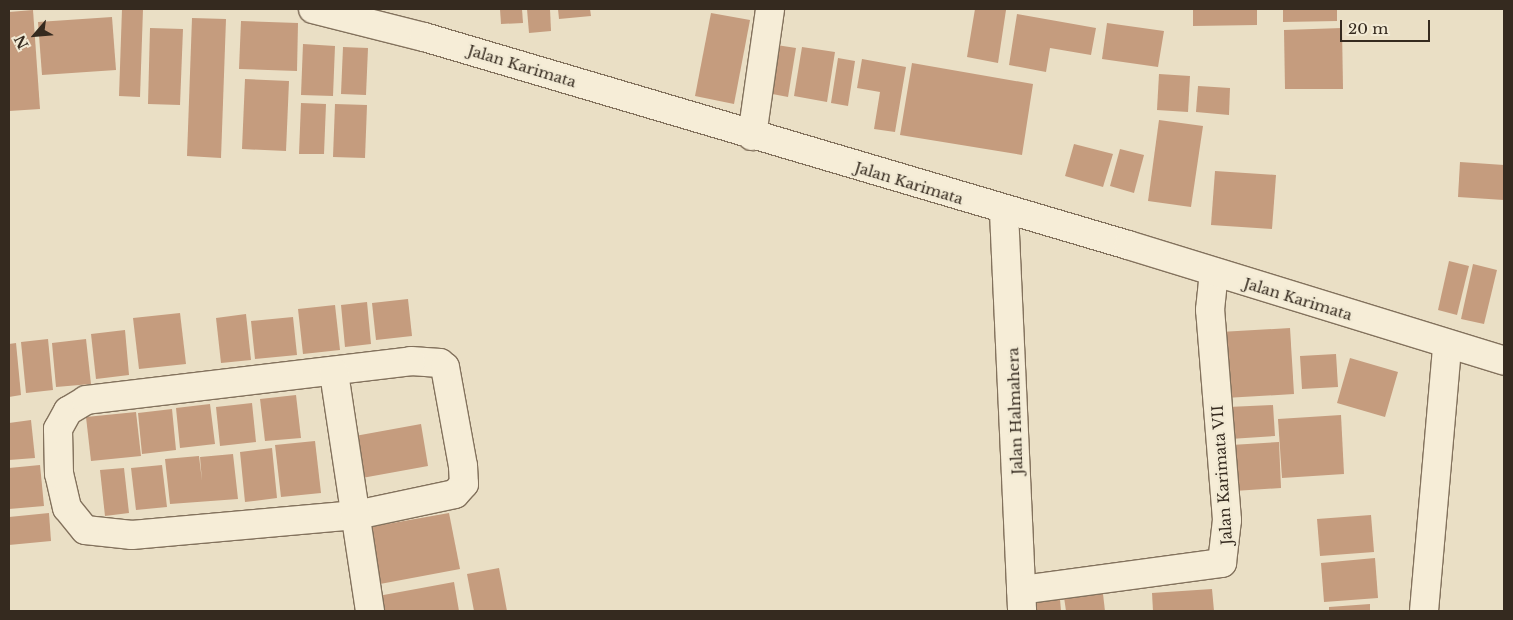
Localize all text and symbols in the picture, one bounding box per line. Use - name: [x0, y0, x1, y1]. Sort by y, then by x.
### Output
- north arrow: [10, 10, 60, 60]
- scale bar: [1343, 10, 1433, 42]
- text: 20 m: [1348, 19, 1388, 38]
- text: N: [11, 32, 33, 52]
- street label: Jalan Karimata: [466, 41, 578, 91]
- street label: Jalan Karimata: [853, 158, 965, 208]
- street label: Jalan Karimata: [1242, 274, 1354, 324]
- street label: Jalan Halmahera: [1004, 347, 1026, 475]
- street label: Jalan Karimata VII: [1208, 404, 1236, 546]

